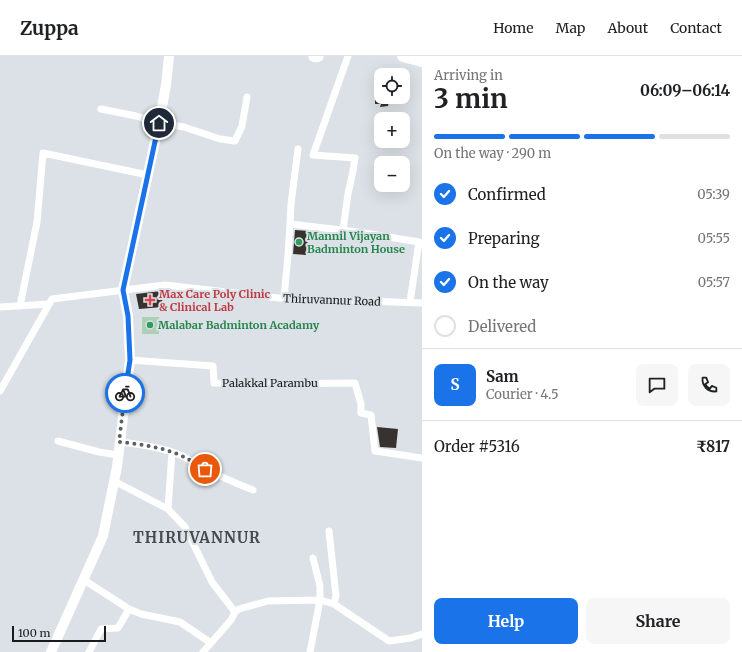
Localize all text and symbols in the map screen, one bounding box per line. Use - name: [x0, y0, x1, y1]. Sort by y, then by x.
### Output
- text: Zuppa: [20, 16, 79, 40]
- text: Home: [493, 19, 534, 37]
- text: Map: [556, 19, 585, 37]
- text: About: [607, 19, 648, 37]
- text: Contact: [670, 19, 722, 37]
- text: Arriving in: [434, 67, 503, 84]
- map controls: [374, 68, 410, 192]
- button: locate: [374, 68, 410, 104]
- text: 06:09–06:14: [640, 81, 730, 100]
- text: 3 min: [434, 82, 508, 115]
- pin: [142, 106, 176, 140]
- icon: home: [148, 112, 170, 134]
- button: +: [374, 112, 410, 148]
- text: On the way · 290 m: [434, 145, 551, 162]
- button: −: [374, 156, 410, 192]
- icon: check: [434, 183, 456, 205]
- text: Confirmed: [468, 185, 546, 204]
- text: 05:39: [697, 186, 730, 203]
- icon: check: [434, 227, 456, 249]
- place label: Mannil Vijayan Badminton House: [307, 229, 405, 256]
- text: Preparing: [468, 229, 540, 248]
- text: 05:55: [698, 230, 730, 247]
- marker: Mannil Vijayan Badminton House: [294, 237, 304, 247]
- icon: check: [434, 271, 456, 293]
- text: On the way: [468, 273, 549, 292]
- text: 05:57: [698, 274, 730, 291]
- place label: Max Care Poly Clinic & Clinical Lab: [159, 287, 271, 314]
- street label: Thiruvannur Road: [283, 291, 381, 309]
- marker: Max Care Poly Clinic & Clinical Lab: [144, 294, 156, 306]
- text: Delivered: [468, 317, 536, 336]
- place label: Malabar Badminton Acadamy: [158, 318, 320, 332]
- marker: Malabar Badminton Acadamy: [145, 320, 155, 330]
- button: chat: [636, 364, 678, 406]
- button: phone: [688, 364, 730, 406]
- text: Sam: [486, 367, 519, 386]
- courier: [105, 373, 145, 413]
- text: S: [450, 375, 460, 394]
- street label: Palakkal Parambu: [222, 376, 318, 390]
- icon: bike: [114, 382, 136, 404]
- text: Courier · 4.5: [486, 386, 559, 403]
- text: Order #5316: [434, 437, 520, 456]
- text: ₹817: [696, 437, 730, 456]
- pin: [188, 452, 222, 486]
- icon: bag: [194, 458, 216, 480]
- district label: THIRUVANNUR: [133, 528, 261, 547]
- button: Help: [434, 598, 578, 644]
- button: Share: [586, 598, 730, 644]
- scale bar: [12, 624, 106, 643]
- text: 100 m: [18, 626, 50, 640]

